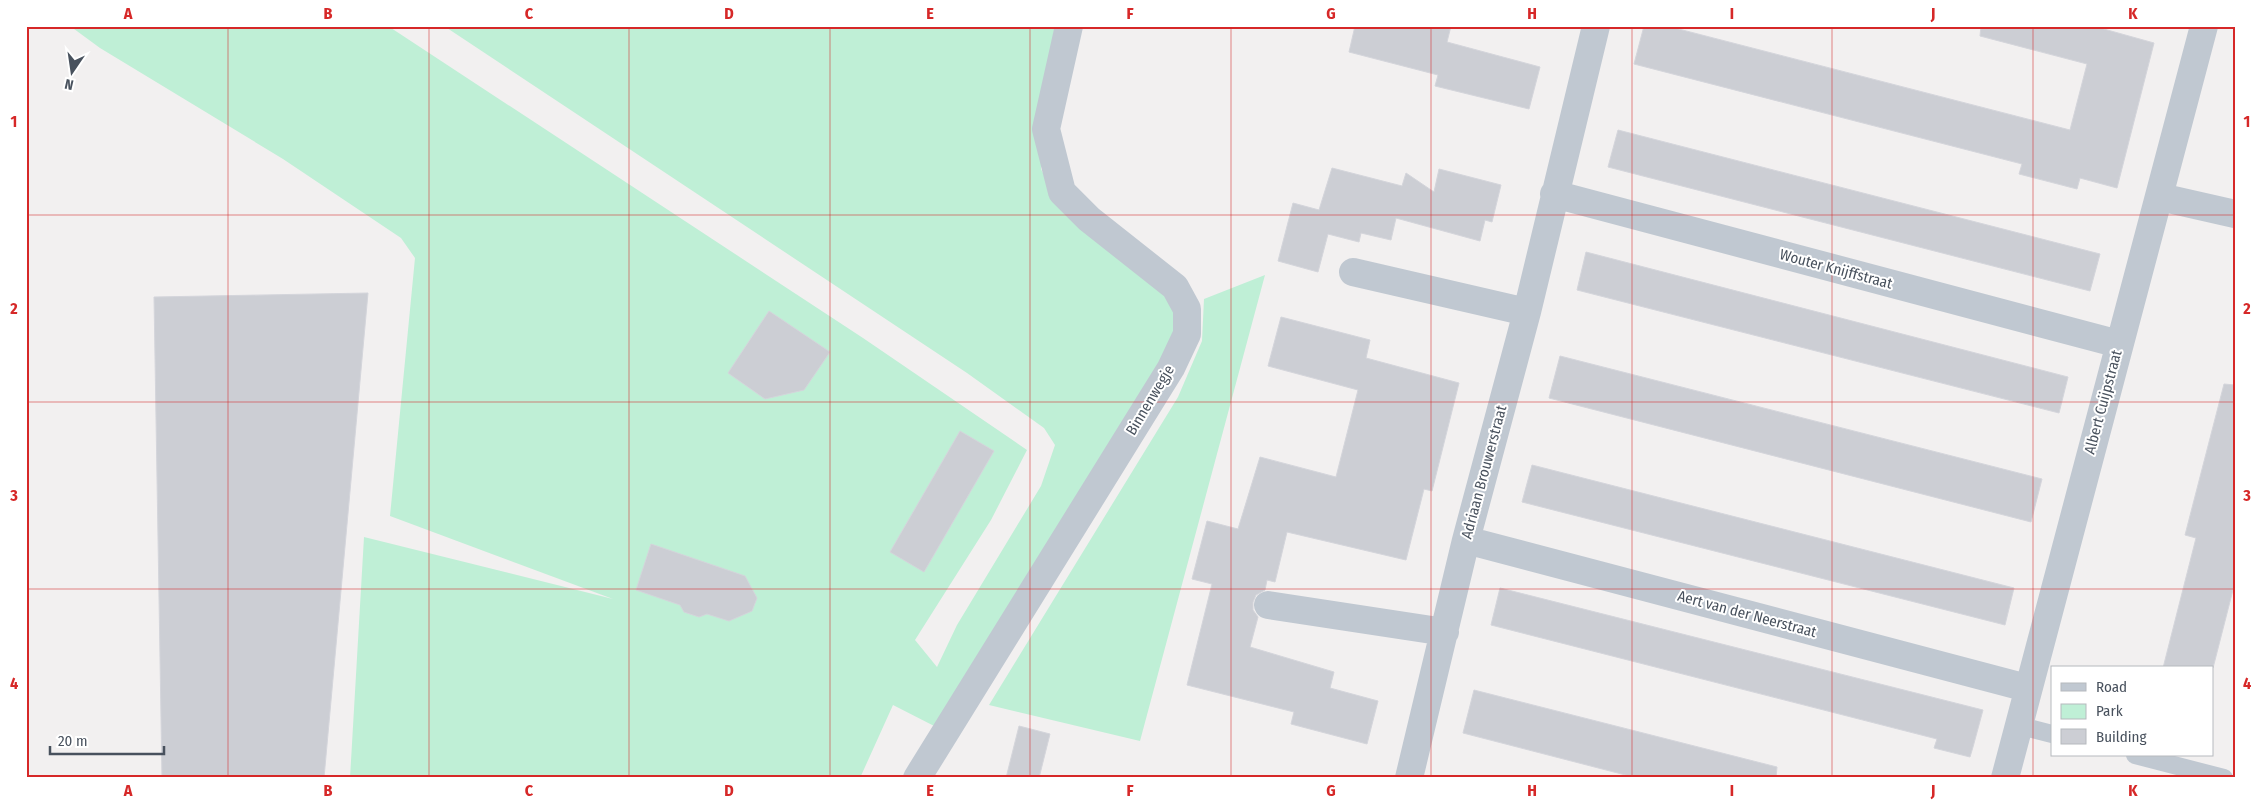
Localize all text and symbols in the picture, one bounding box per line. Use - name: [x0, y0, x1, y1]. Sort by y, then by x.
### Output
- text: A: [123, 4, 133, 23]
- text: B: [324, 4, 333, 23]
- text: C: [525, 4, 534, 23]
- text: D: [724, 4, 734, 23]
- text: E: [926, 4, 934, 23]
- text: F: [1126, 4, 1134, 23]
- text: G: [1326, 4, 1336, 23]
- text: H: [1527, 4, 1537, 23]
- text: I: [1730, 4, 1734, 23]
- text: J: [1930, 4, 1935, 23]
- text: K: [2128, 4, 2138, 23]
- north arrow: [48, 48, 98, 98]
- text: N: [63, 75, 75, 93]
- text: 1: [11, 112, 17, 131]
- text: 1: [2244, 112, 2250, 131]
- street label: Wouter Knijffstraat: [1778, 245, 1894, 293]
- text: 2: [9, 299, 18, 318]
- text: 2: [2242, 299, 2251, 318]
- street label: Albert Cuijpstraat: [2080, 348, 2126, 456]
- street label: Binnenwegje: [1122, 362, 1178, 438]
- street label: Adriaan Brouwerstraat: [1457, 403, 1511, 541]
- text: 3: [9, 486, 18, 505]
- text: 3: [2242, 486, 2251, 505]
- street label: Aert van der Neerstraat: [1676, 587, 1818, 641]
- legend: [2051, 666, 2214, 756]
- text: 4: [10, 674, 18, 693]
- text: 4: [2243, 674, 2251, 693]
- text: Road: [2096, 678, 2127, 696]
- text: Park: [2096, 702, 2123, 720]
- scale bar: [50, 724, 164, 756]
- text: Building: [2096, 728, 2147, 746]
- text: 20 m: [58, 732, 88, 750]
- text: A: [123, 781, 133, 800]
- text: B: [324, 781, 333, 800]
- text: C: [525, 781, 534, 800]
- text: D: [724, 781, 734, 800]
- text: E: [926, 781, 934, 800]
- text: F: [1126, 781, 1134, 800]
- text: G: [1326, 781, 1336, 800]
- text: H: [1527, 781, 1537, 800]
- text: I: [1730, 781, 1734, 800]
- text: J: [1930, 781, 1935, 800]
- text: K: [2128, 781, 2138, 800]

